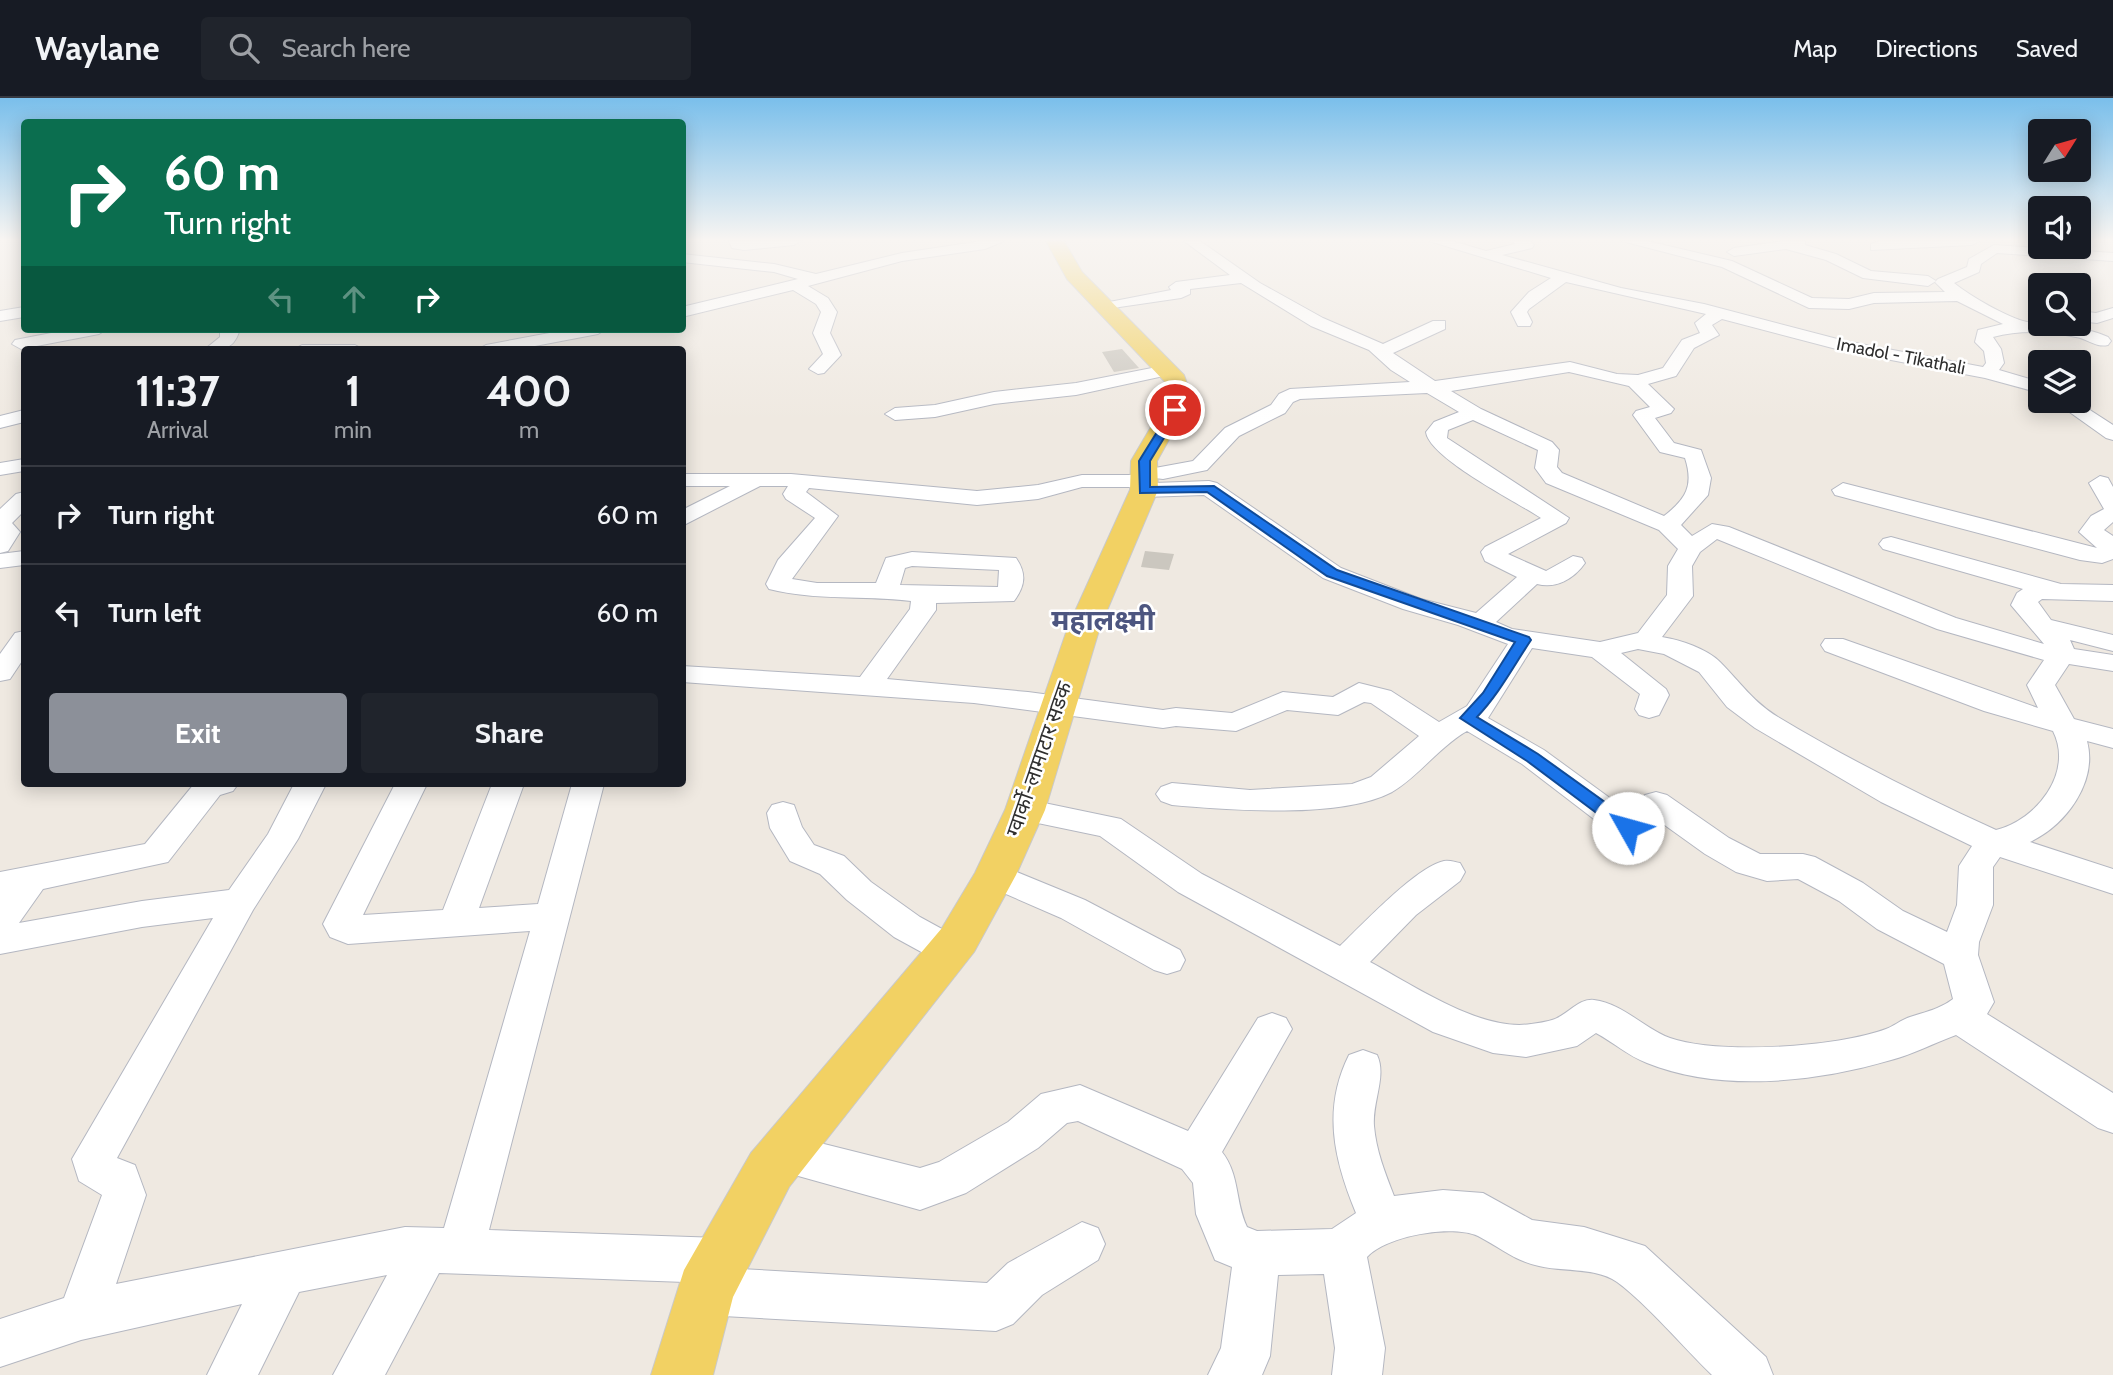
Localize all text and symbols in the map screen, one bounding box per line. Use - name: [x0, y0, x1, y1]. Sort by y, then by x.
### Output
- search box: [201, 17, 691, 80]
- text: Waylane: [35, 28, 159, 68]
- icon: search: [225, 29, 263, 67]
- text: Search here: [281, 32, 411, 64]
- text: Map: [1793, 34, 1837, 63]
- text: Directions: [1875, 34, 1978, 63]
- text: Saved: [2016, 34, 2078, 63]
- north arrow: [2028, 119, 2091, 182]
- map controls: [2028, 119, 2091, 413]
- text: 60 m: [164, 143, 280, 202]
- icon: right: [49, 147, 140, 238]
- button: sound: [2028, 196, 2091, 259]
- text: Turn right: [164, 203, 291, 242]
- button: search: [2028, 273, 2091, 336]
- icon: left: [262, 280, 300, 318]
- icon: ahead: [335, 280, 373, 318]
- icon: right: [408, 280, 446, 318]
- street label: Imadol - Tikathali: [1835, 333, 1967, 379]
- button: layers: [2028, 350, 2091, 413]
- text: 11:37: [135, 365, 220, 417]
- text: 1: [345, 365, 361, 417]
- text: 400: [486, 365, 572, 417]
- pin: [1145, 380, 1205, 440]
- icon: arrive: [1156, 391, 1194, 429]
- text: Arrival: [147, 416, 208, 444]
- text: min: [334, 416, 372, 444]
- text: m: [519, 416, 539, 444]
- icon: right: [49, 496, 87, 534]
- text: Turn right: [108, 499, 214, 531]
- text: 60 m: [596, 499, 658, 531]
- icon: left: [49, 594, 87, 632]
- text: Turn left: [108, 597, 201, 629]
- text: 60 m: [596, 597, 658, 629]
- district label: महालक्ष्मी: [1051, 603, 1155, 637]
- street label: ग्वार्को-लामाटार सडक: [1000, 677, 1077, 840]
- button: Exit: [49, 693, 347, 773]
- button: Share: [361, 693, 658, 773]
- position arrow: [1591, 791, 1665, 865]

